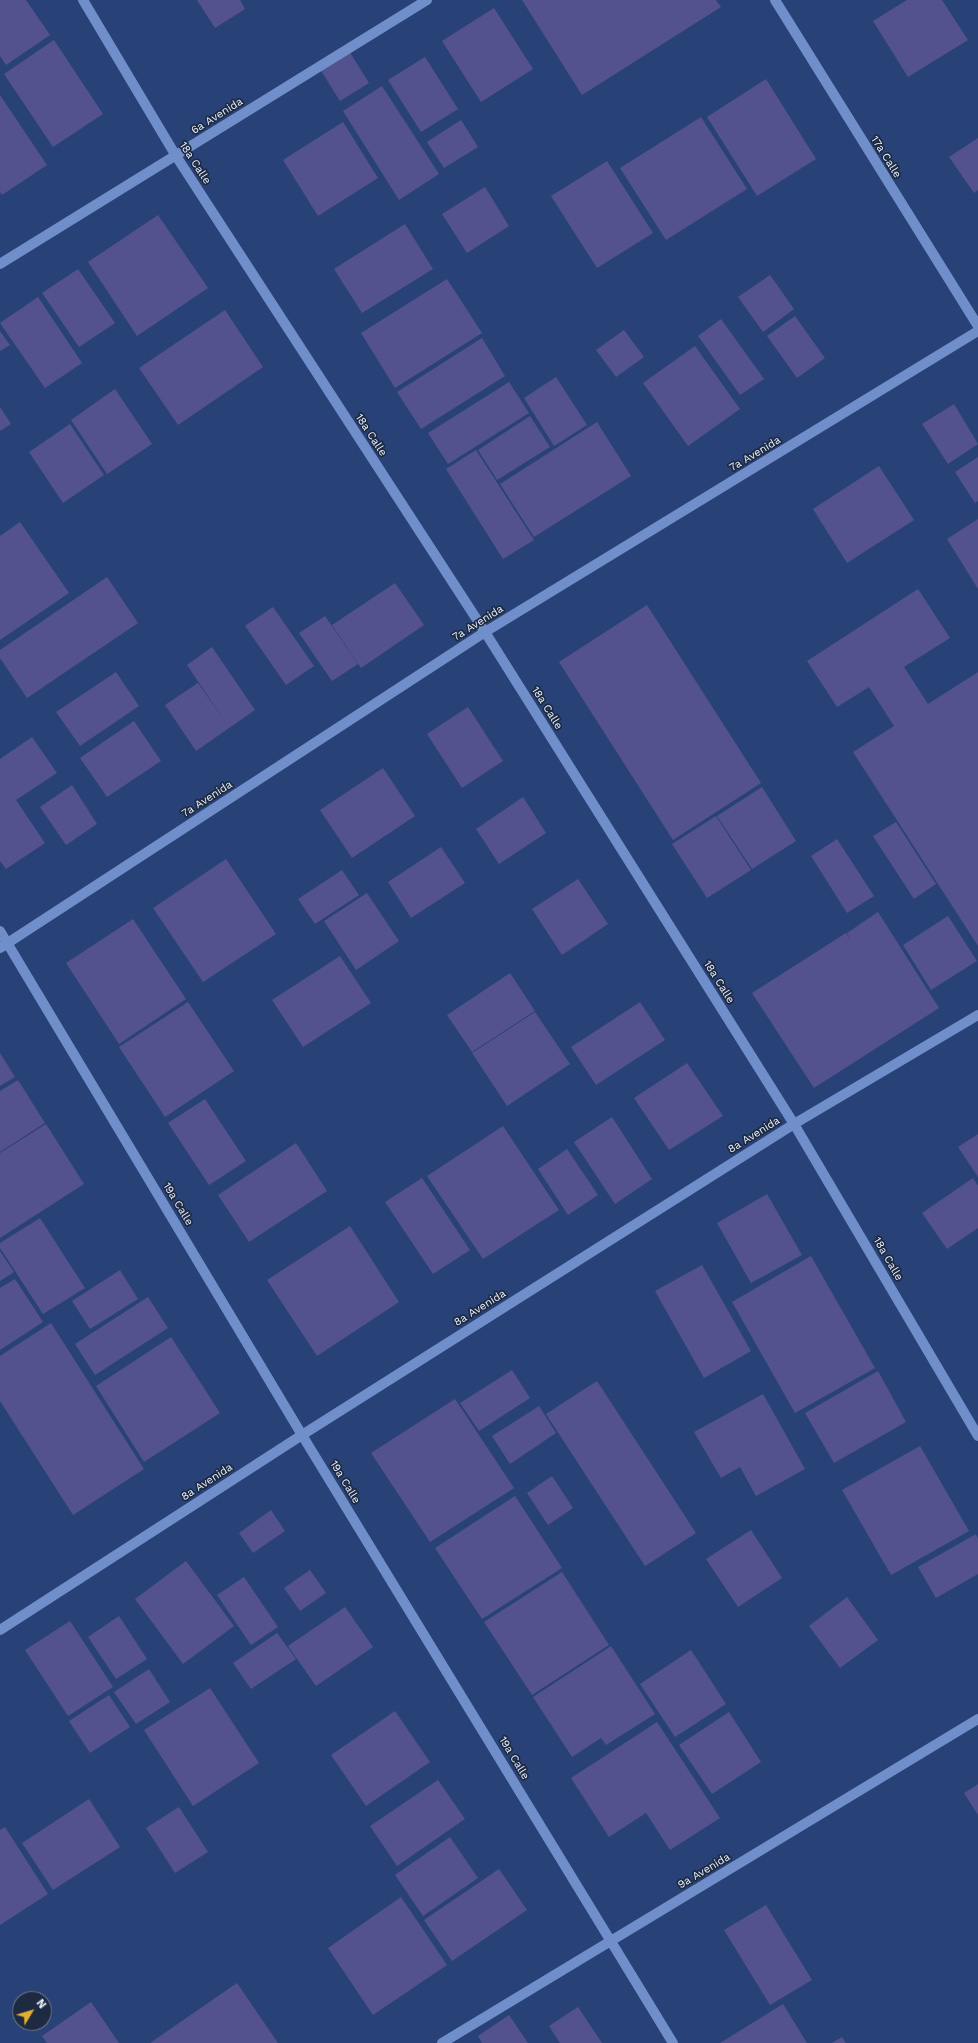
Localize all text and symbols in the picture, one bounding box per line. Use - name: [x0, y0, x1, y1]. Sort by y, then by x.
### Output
- street label: 6a Avenida: [189, 95, 245, 137]
- street label: 17a Calle: [868, 134, 904, 180]
- street label: 18a Calle: [176, 139, 214, 187]
- street label: 18a Calle: [352, 411, 390, 459]
- street label: 7a Avenida: [727, 433, 783, 475]
- street label: 7a Avenida: [450, 602, 506, 644]
- street label: 18a Calle: [529, 684, 565, 732]
- street label: 7a Avenida: [179, 778, 235, 820]
- street label: 18a Calle: [701, 958, 737, 1006]
- street label: 8a Avenida: [726, 1114, 782, 1156]
- street label: 19a Calle: [160, 1180, 196, 1228]
- street label: 18a Calle: [870, 1235, 906, 1283]
- street label: 8a Avenida: [452, 1287, 508, 1329]
- street label: 19a Calle: [327, 1458, 363, 1506]
- street label: 8a Avenida: [179, 1461, 235, 1503]
- street label: 19a Calle: [496, 1734, 532, 1782]
- street label: 9a Avenida: [675, 1850, 733, 1892]
- north arrow: [12, 1991, 52, 2031]
- text: N: [33, 1997, 49, 2011]

